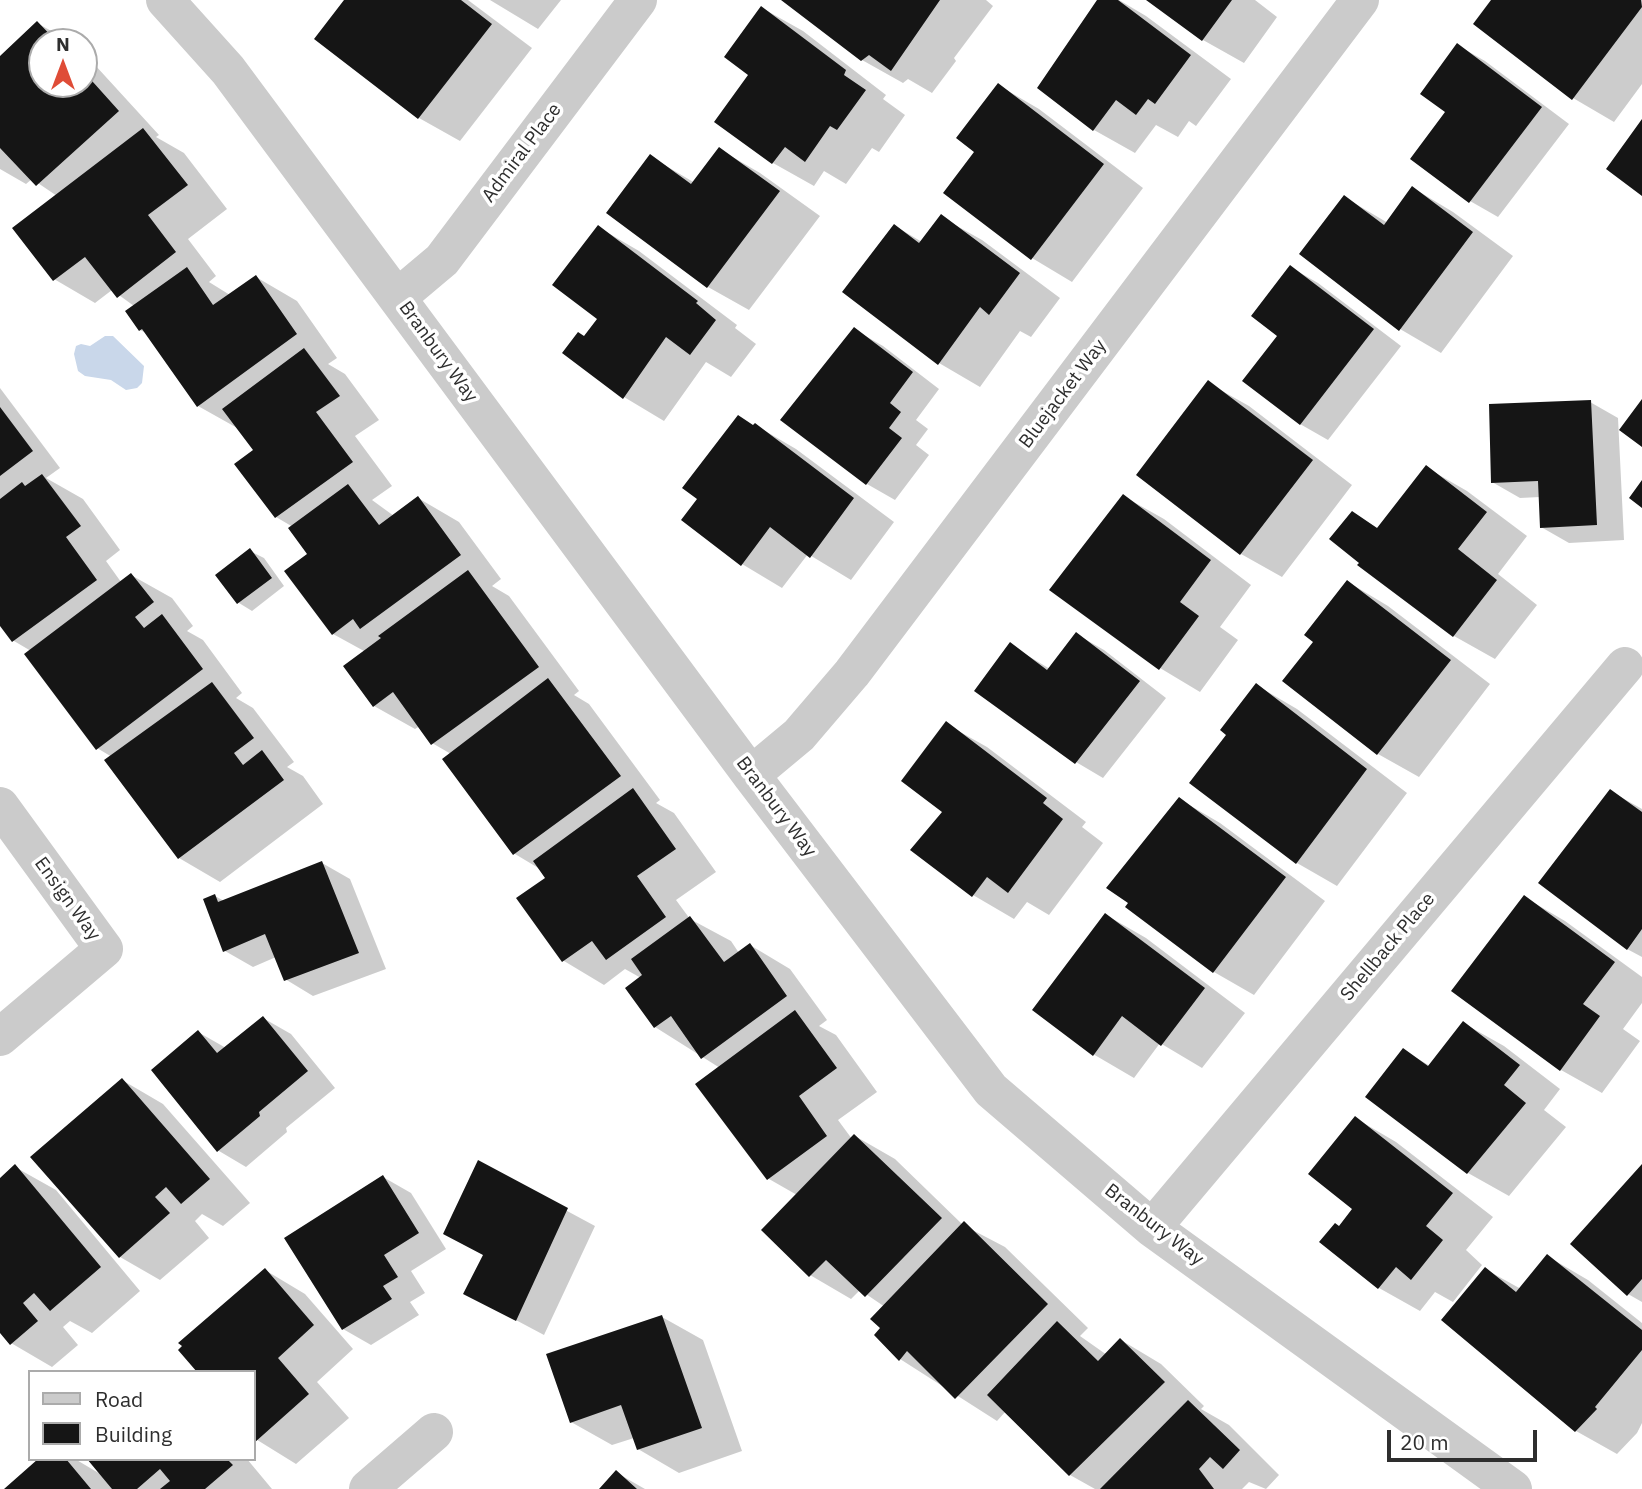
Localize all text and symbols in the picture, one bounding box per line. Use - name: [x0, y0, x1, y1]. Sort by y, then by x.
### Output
- north arrow: [28, 28, 98, 98]
- text: N: [56, 32, 70, 56]
- street label: Admiral Place: [477, 99, 567, 207]
- street label: Branbury Way: [394, 297, 482, 407]
- street label: Bluejacket Way: [1015, 335, 1111, 453]
- street label: Branbury Way: [731, 752, 821, 862]
- street label: Ensign Way: [29, 853, 105, 945]
- street label: Shellback Place: [1336, 888, 1440, 1006]
- street label: Branbury Way: [1100, 1179, 1208, 1271]
- legend: [28, 1370, 256, 1461]
- text: Road: [95, 1385, 143, 1413]
- scale bar: [1390, 1416, 1540, 1460]
- text: Building: [95, 1420, 172, 1448]
- text: 20 m: [1400, 1428, 1449, 1456]

